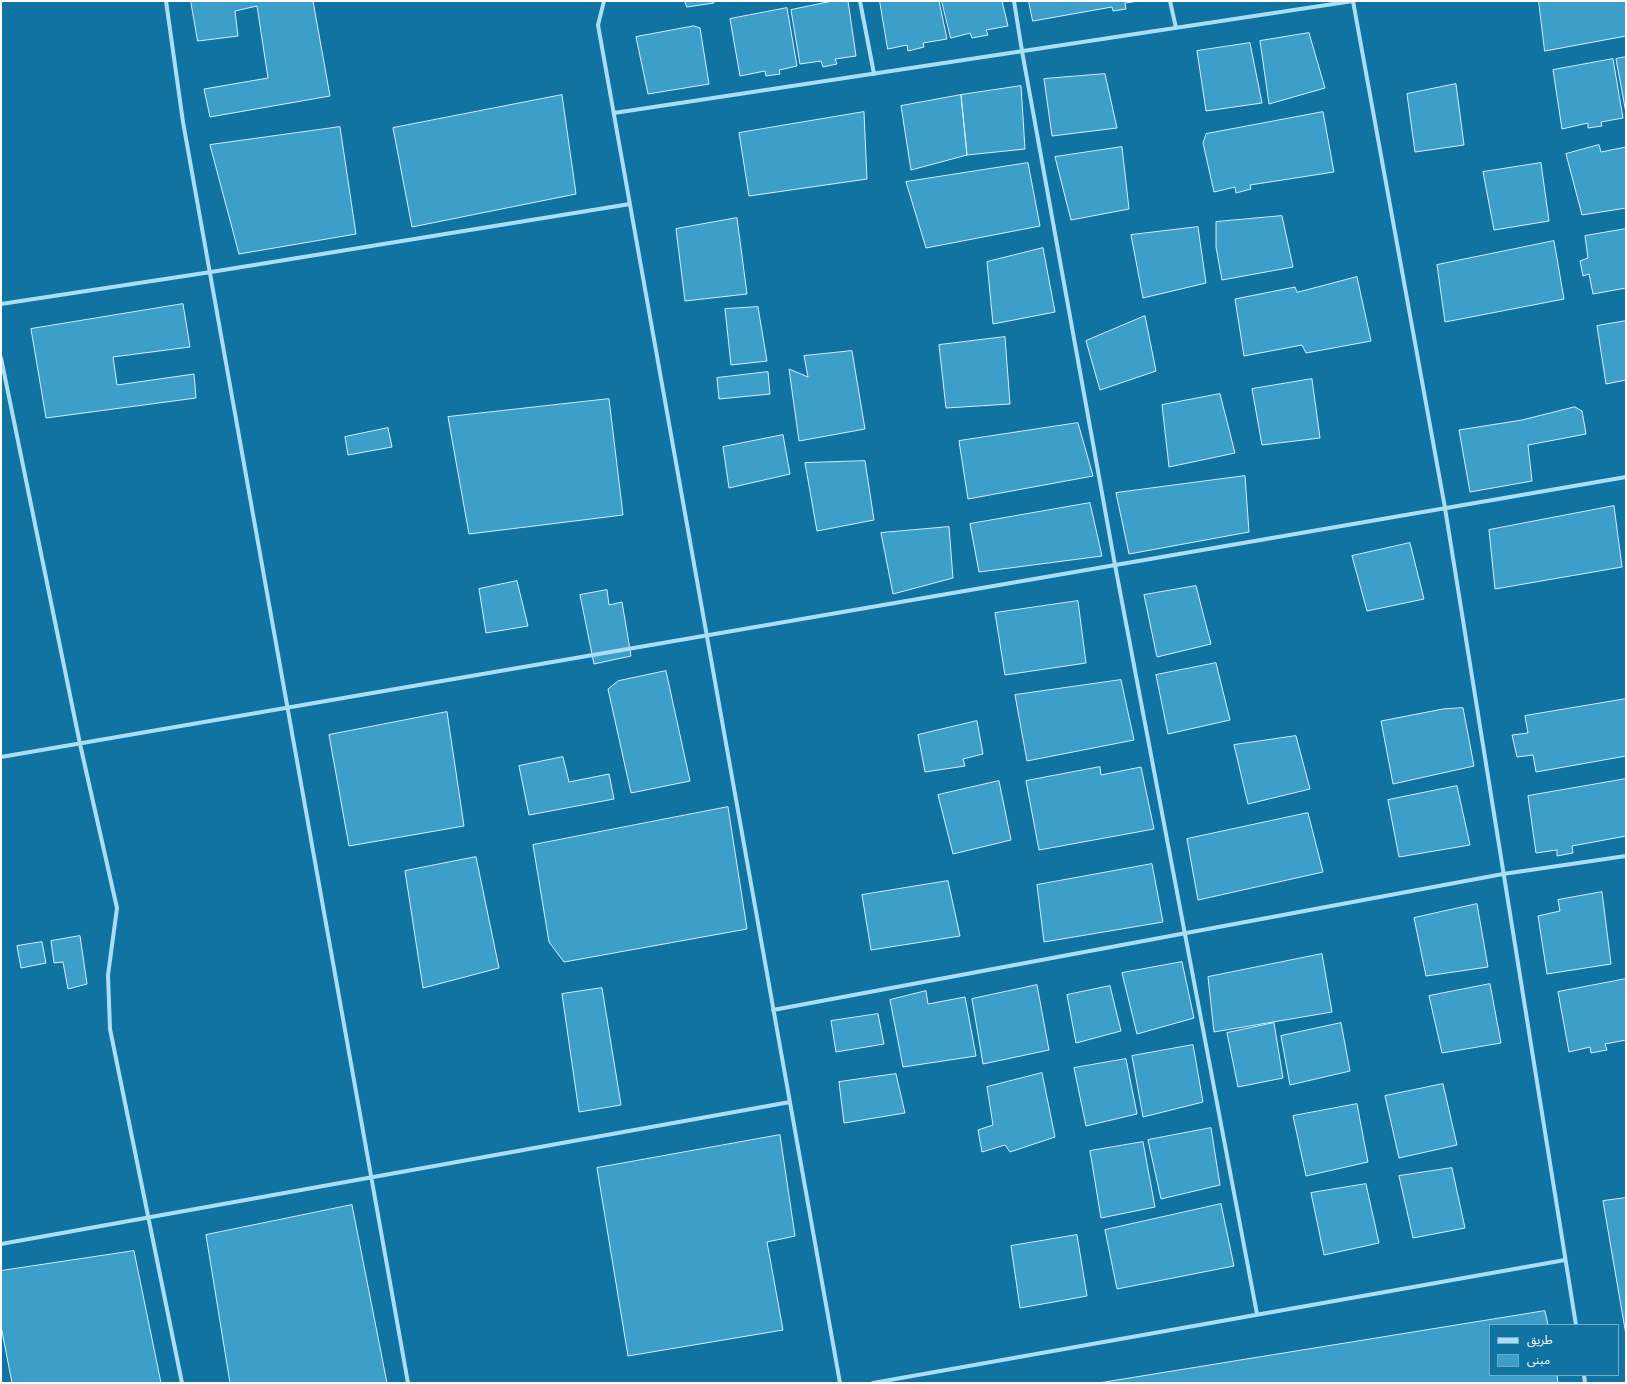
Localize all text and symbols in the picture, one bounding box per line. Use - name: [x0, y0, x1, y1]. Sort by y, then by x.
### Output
- legend: [1489, 1324, 1619, 1376]
- text: طريق: [1527, 1332, 1553, 1347]
- text: مبنى: [1527, 1352, 1550, 1367]

